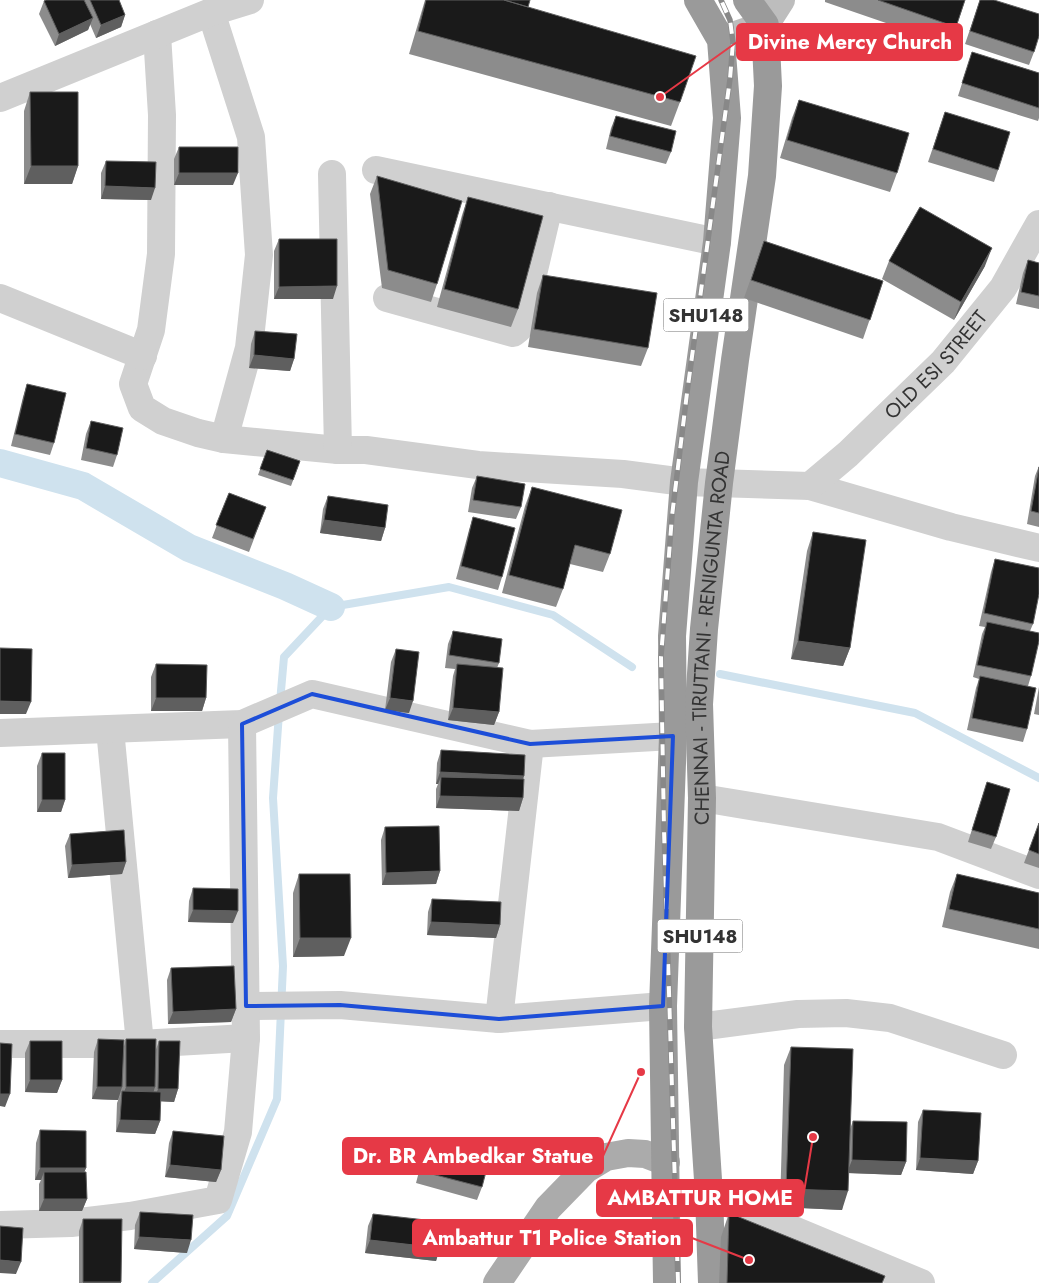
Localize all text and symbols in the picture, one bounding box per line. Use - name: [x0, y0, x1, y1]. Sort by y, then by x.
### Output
- callout: Divine Mercy Church: [737, 24, 962, 60]
- text: Divine Mercy Church: [748, 27, 952, 57]
- road number: SHU148: [664, 298, 748, 332]
- street label: OLD ESI STREET: [878, 303, 994, 426]
- street label: CHENNAI - TIRUTTANI - RENIGUNTA ROAD: [684, 449, 738, 825]
- road number: SHU148: [658, 919, 742, 952]
- callout: Dr. BR Ambedkar Statue: [343, 1138, 603, 1174]
- text: Dr. BR Ambedkar Statue: [353, 1141, 593, 1171]
- callout: AMBATTUR HOME: [597, 1180, 803, 1216]
- text: AMBATTUR HOME: [606, 1183, 793, 1213]
- callout: Ambattur T1 Police Station: [413, 1220, 692, 1256]
- text: Ambattur T1 Police Station: [421, 1223, 682, 1253]

